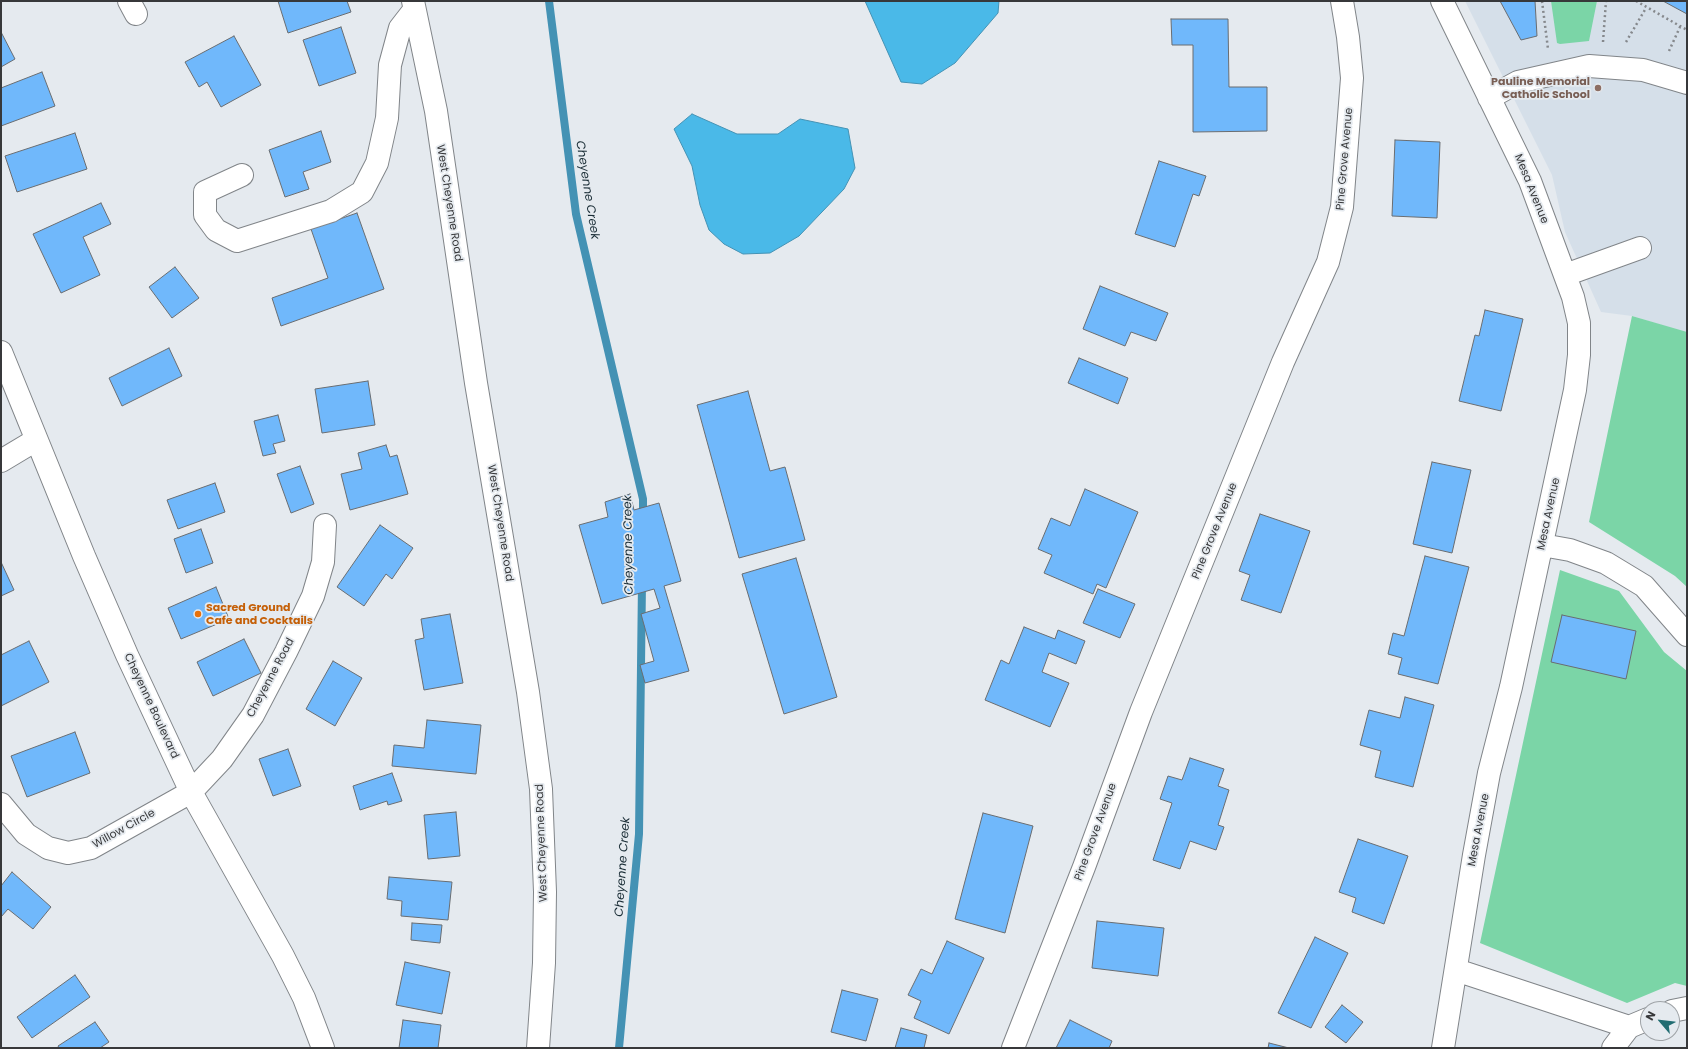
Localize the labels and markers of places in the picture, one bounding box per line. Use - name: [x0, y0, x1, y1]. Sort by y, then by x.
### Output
- place label: Pauline Memorial Catholic School: [1491, 75, 1590, 101]
- marker: Pauline Memorial Catholic School: [1593, 83, 1603, 93]
- place label: Sacred Ground Cafe and Cocktails: [206, 601, 313, 627]
- marker: Sacred Ground Cafe and Cocktails: [193, 609, 203, 619]

